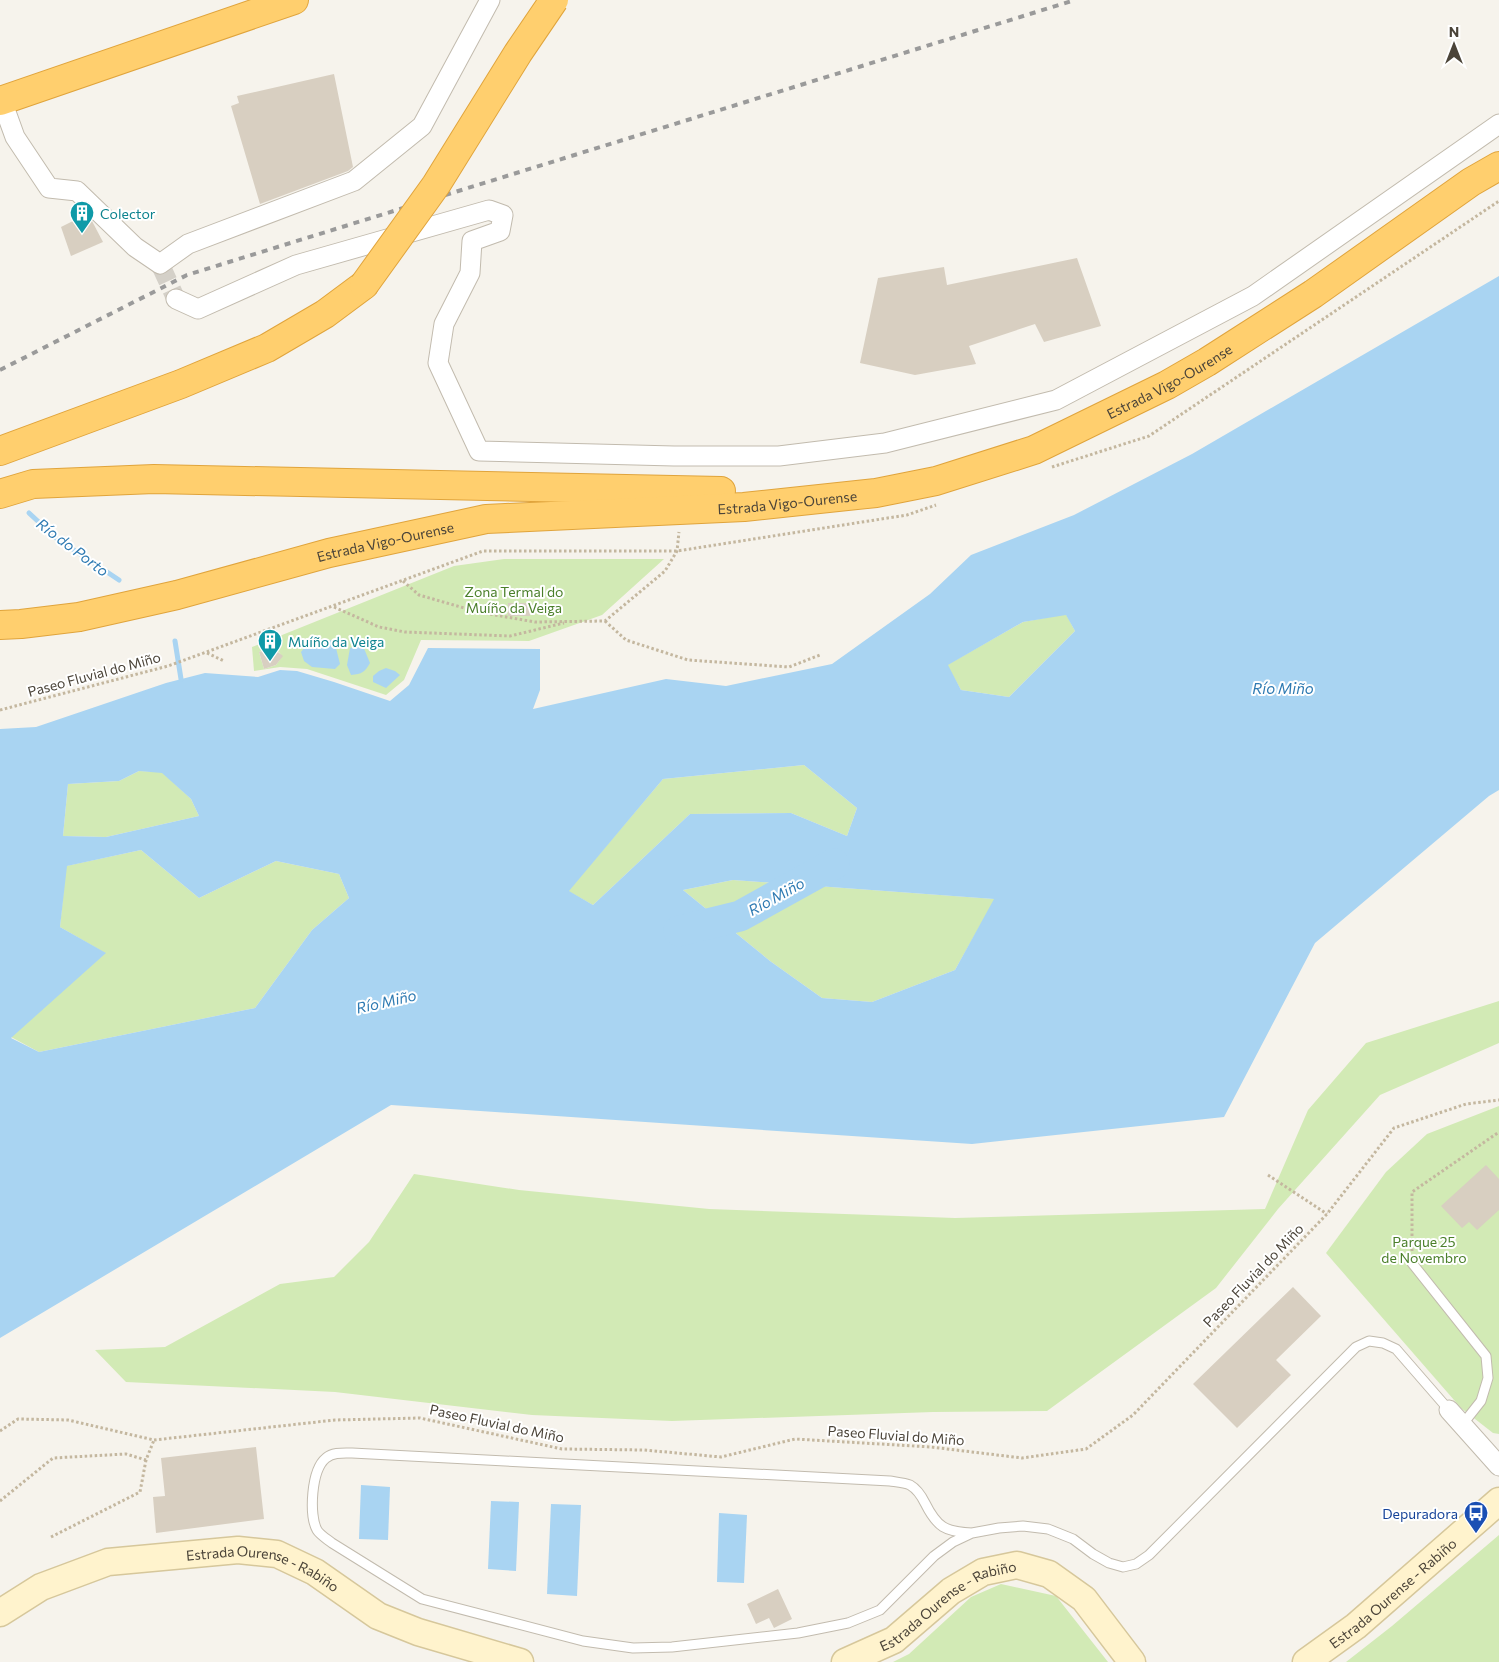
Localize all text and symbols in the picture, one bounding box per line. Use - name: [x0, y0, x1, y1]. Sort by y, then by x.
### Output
- north arrow: [1429, 20, 1479, 70]
- text: N: [1449, 23, 1459, 40]
- building icon: Colector: [69, 200, 95, 234]
- place label: Colector: [100, 205, 156, 222]
- street label: Estrada Vigo-Ourense: [1104, 340, 1235, 422]
- street label: Estrada Vigo-Ourense: [717, 487, 858, 517]
- water label: Río do Porto: [33, 514, 113, 580]
- street label: Estrada Vigo-Ourense: [315, 518, 455, 565]
- park label: Zona Termal do Muíño da Veiga: [465, 583, 563, 616]
- building icon: Muíño da Veiga: [257, 628, 283, 662]
- place label: Muíño da Veiga: [288, 633, 384, 650]
- street label: Paseo Fluvial do Miño: [26, 648, 162, 700]
- water label: Río Miño: [1252, 679, 1314, 697]
- water label: Río Miño: [745, 873, 807, 919]
- water label: Río Miño: [354, 985, 418, 1017]
- street label: Paseo Fluvial do Miño: [1199, 1220, 1307, 1330]
- park label: Parque 25 de Novembro: [1381, 1233, 1467, 1266]
- street label: Paseo Fluvial do Miño: [428, 1400, 566, 1446]
- street label: Paseo Fluvial do Miño: [827, 1422, 965, 1448]
- bus stop icon: Depuradora: [1463, 1500, 1489, 1534]
- place label: Depuradora: [1382, 1505, 1458, 1522]
- street label: Estrada Ourense - Rabiño: [1326, 1534, 1460, 1651]
- street label: Estrada Ourense - Rabiño: [185, 1541, 343, 1595]
- street label: Estrada Ourense - Rabiño: [876, 1557, 1018, 1654]

